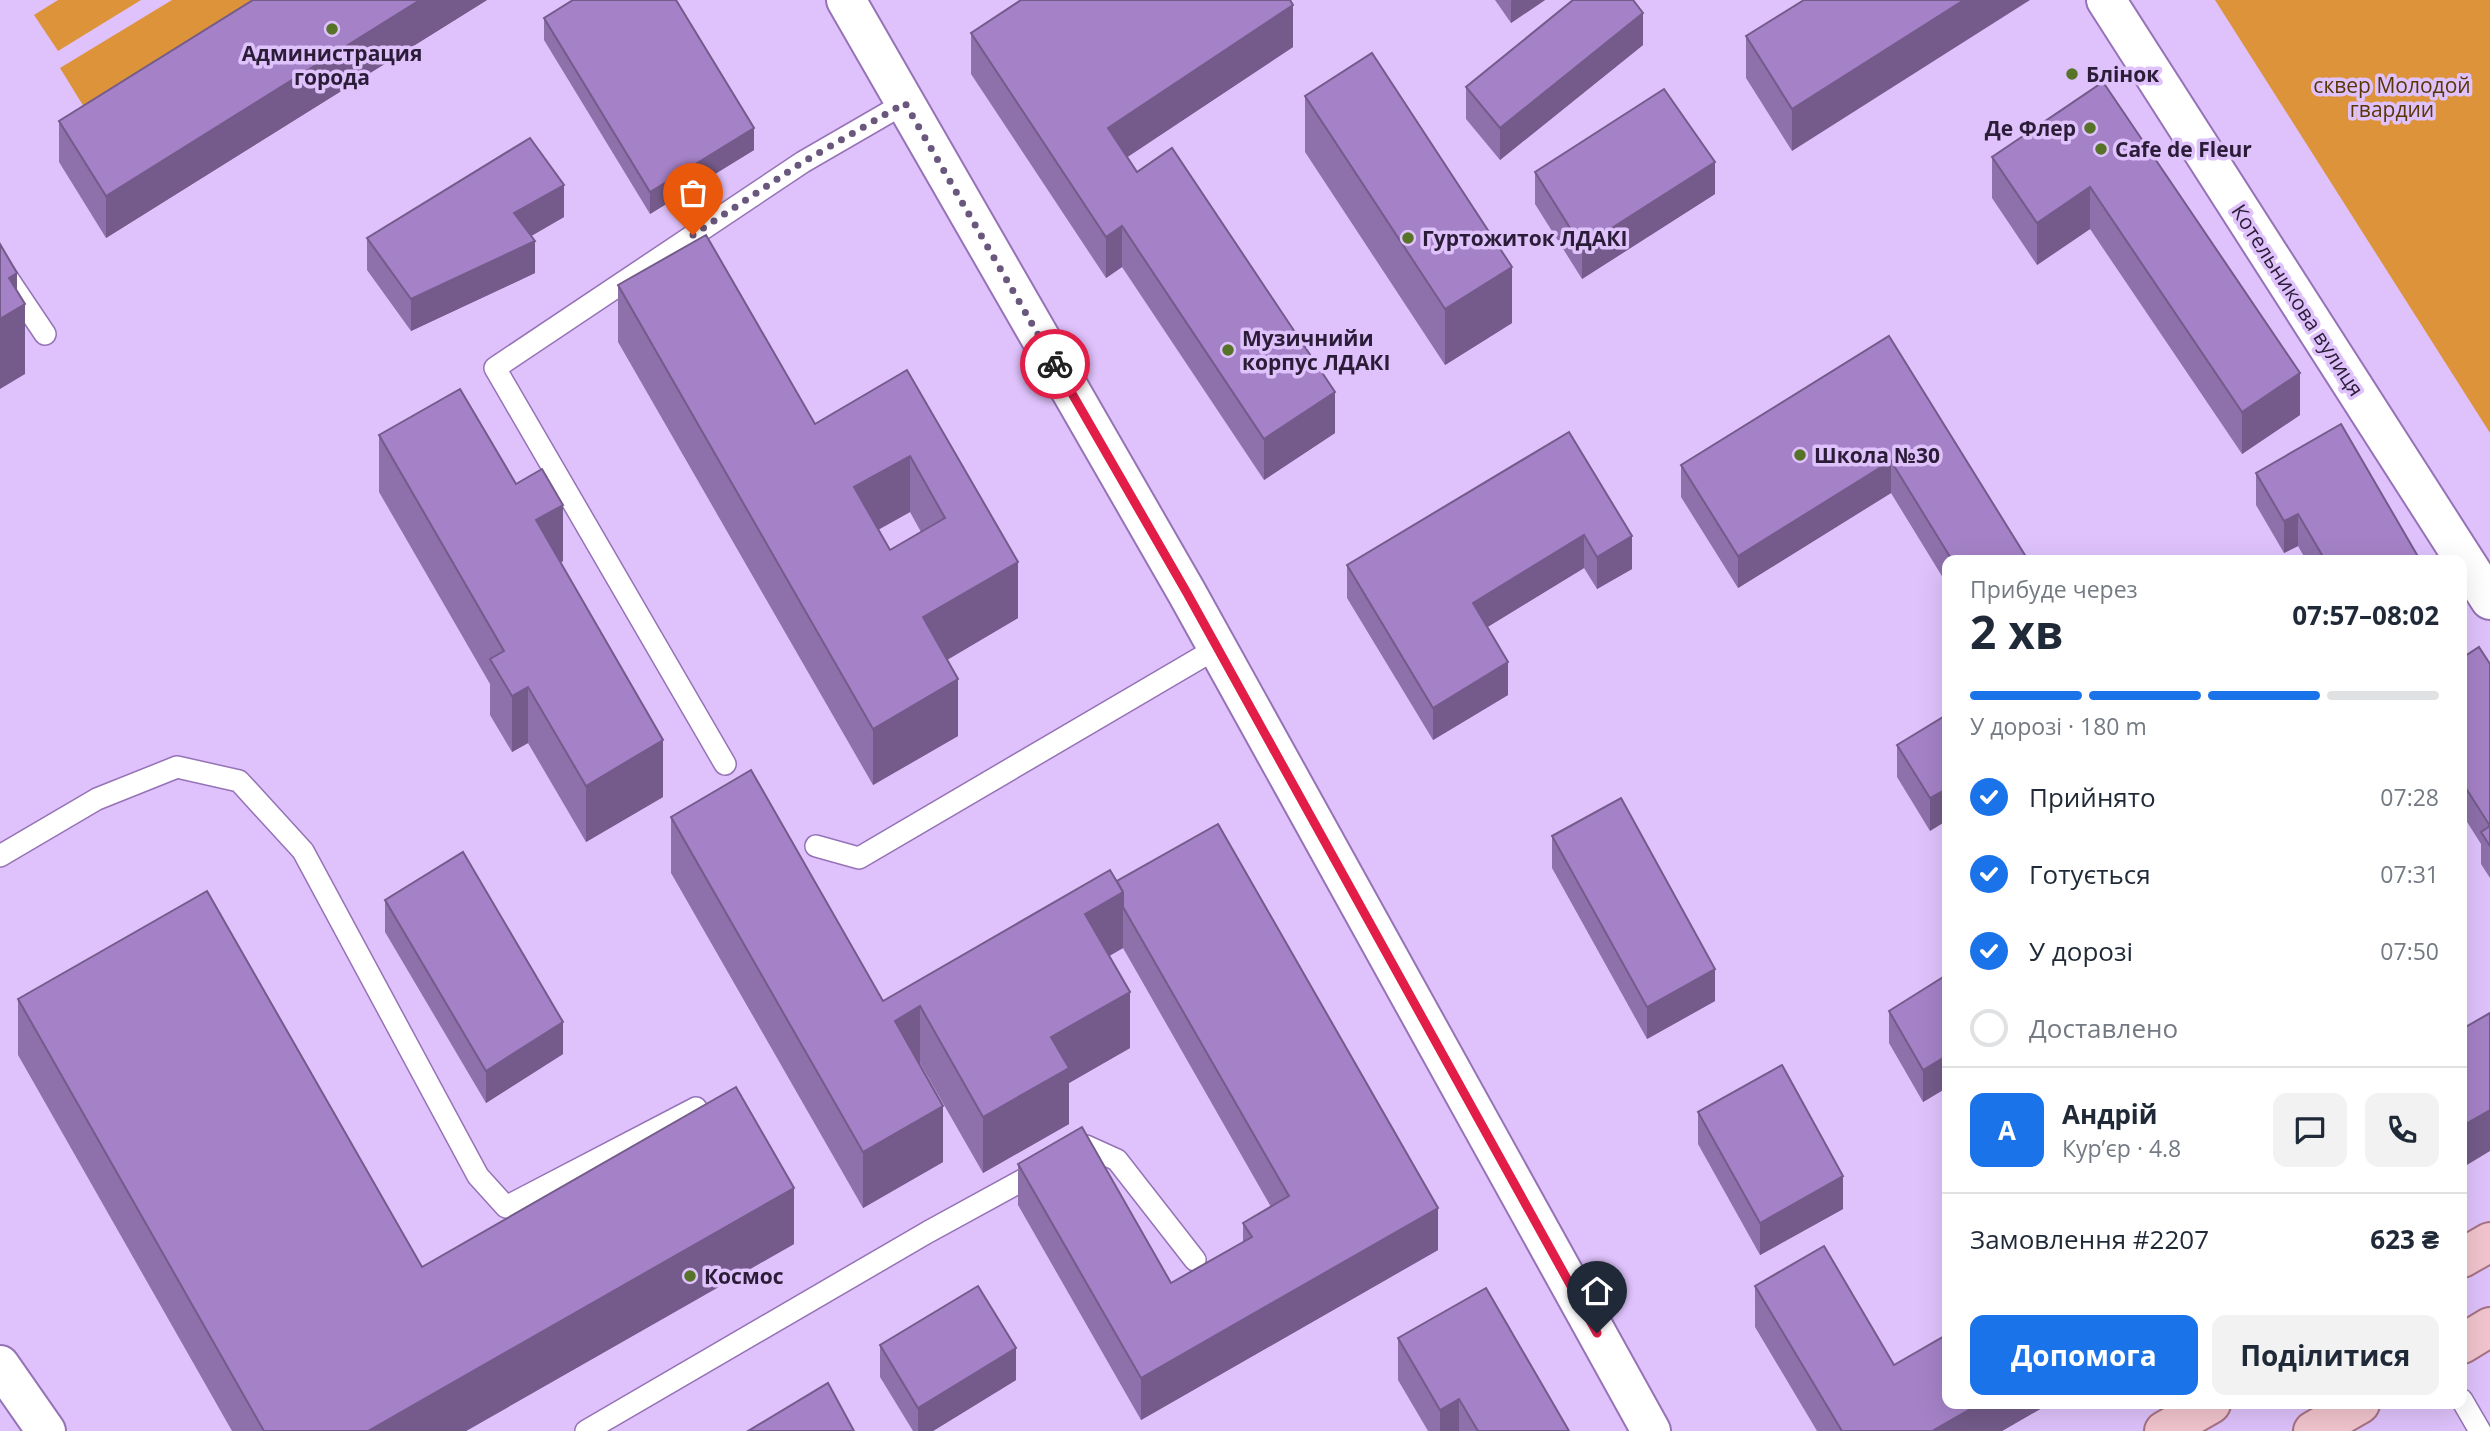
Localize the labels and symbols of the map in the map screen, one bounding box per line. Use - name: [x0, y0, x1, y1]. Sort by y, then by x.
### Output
- marker: Администрация города: [324, 21, 340, 37]
- place label: Администрация города: [242, 39, 422, 91]
- place label: Блінок: [2086, 60, 2159, 88]
- marker: Блінок: [2064, 66, 2080, 82]
- park label: сквер Молодой гвардии: [2313, 71, 2471, 123]
- place label: Де Флер: [1985, 114, 2076, 142]
- marker: Де Флер: [2082, 120, 2098, 136]
- place label: Cafe de Fleur: [2115, 135, 2252, 163]
- marker: Cafe de Fleur: [2093, 141, 2109, 157]
- pin: [663, 163, 723, 235]
- street label: Котельникова вулиця: [2225, 199, 2371, 401]
- place label: Гуртожиток ЛДАКІ: [1422, 224, 1627, 252]
- marker: Гуртожиток ЛДАКІ: [1400, 230, 1416, 246]
- place label: Музичнийи корпус ЛДАКІ: [1242, 324, 1390, 376]
- courier: [1020, 329, 1090, 399]
- marker: Музичнийи корпус ЛДАКІ: [1220, 342, 1236, 358]
- place label: Школа №30: [1814, 441, 1940, 469]
- marker: Школа №30: [1792, 447, 1808, 463]
- pin: [1567, 1261, 1627, 1333]
- place label: Космос: [704, 1262, 784, 1290]
- marker: Космос: [682, 1268, 698, 1284]

